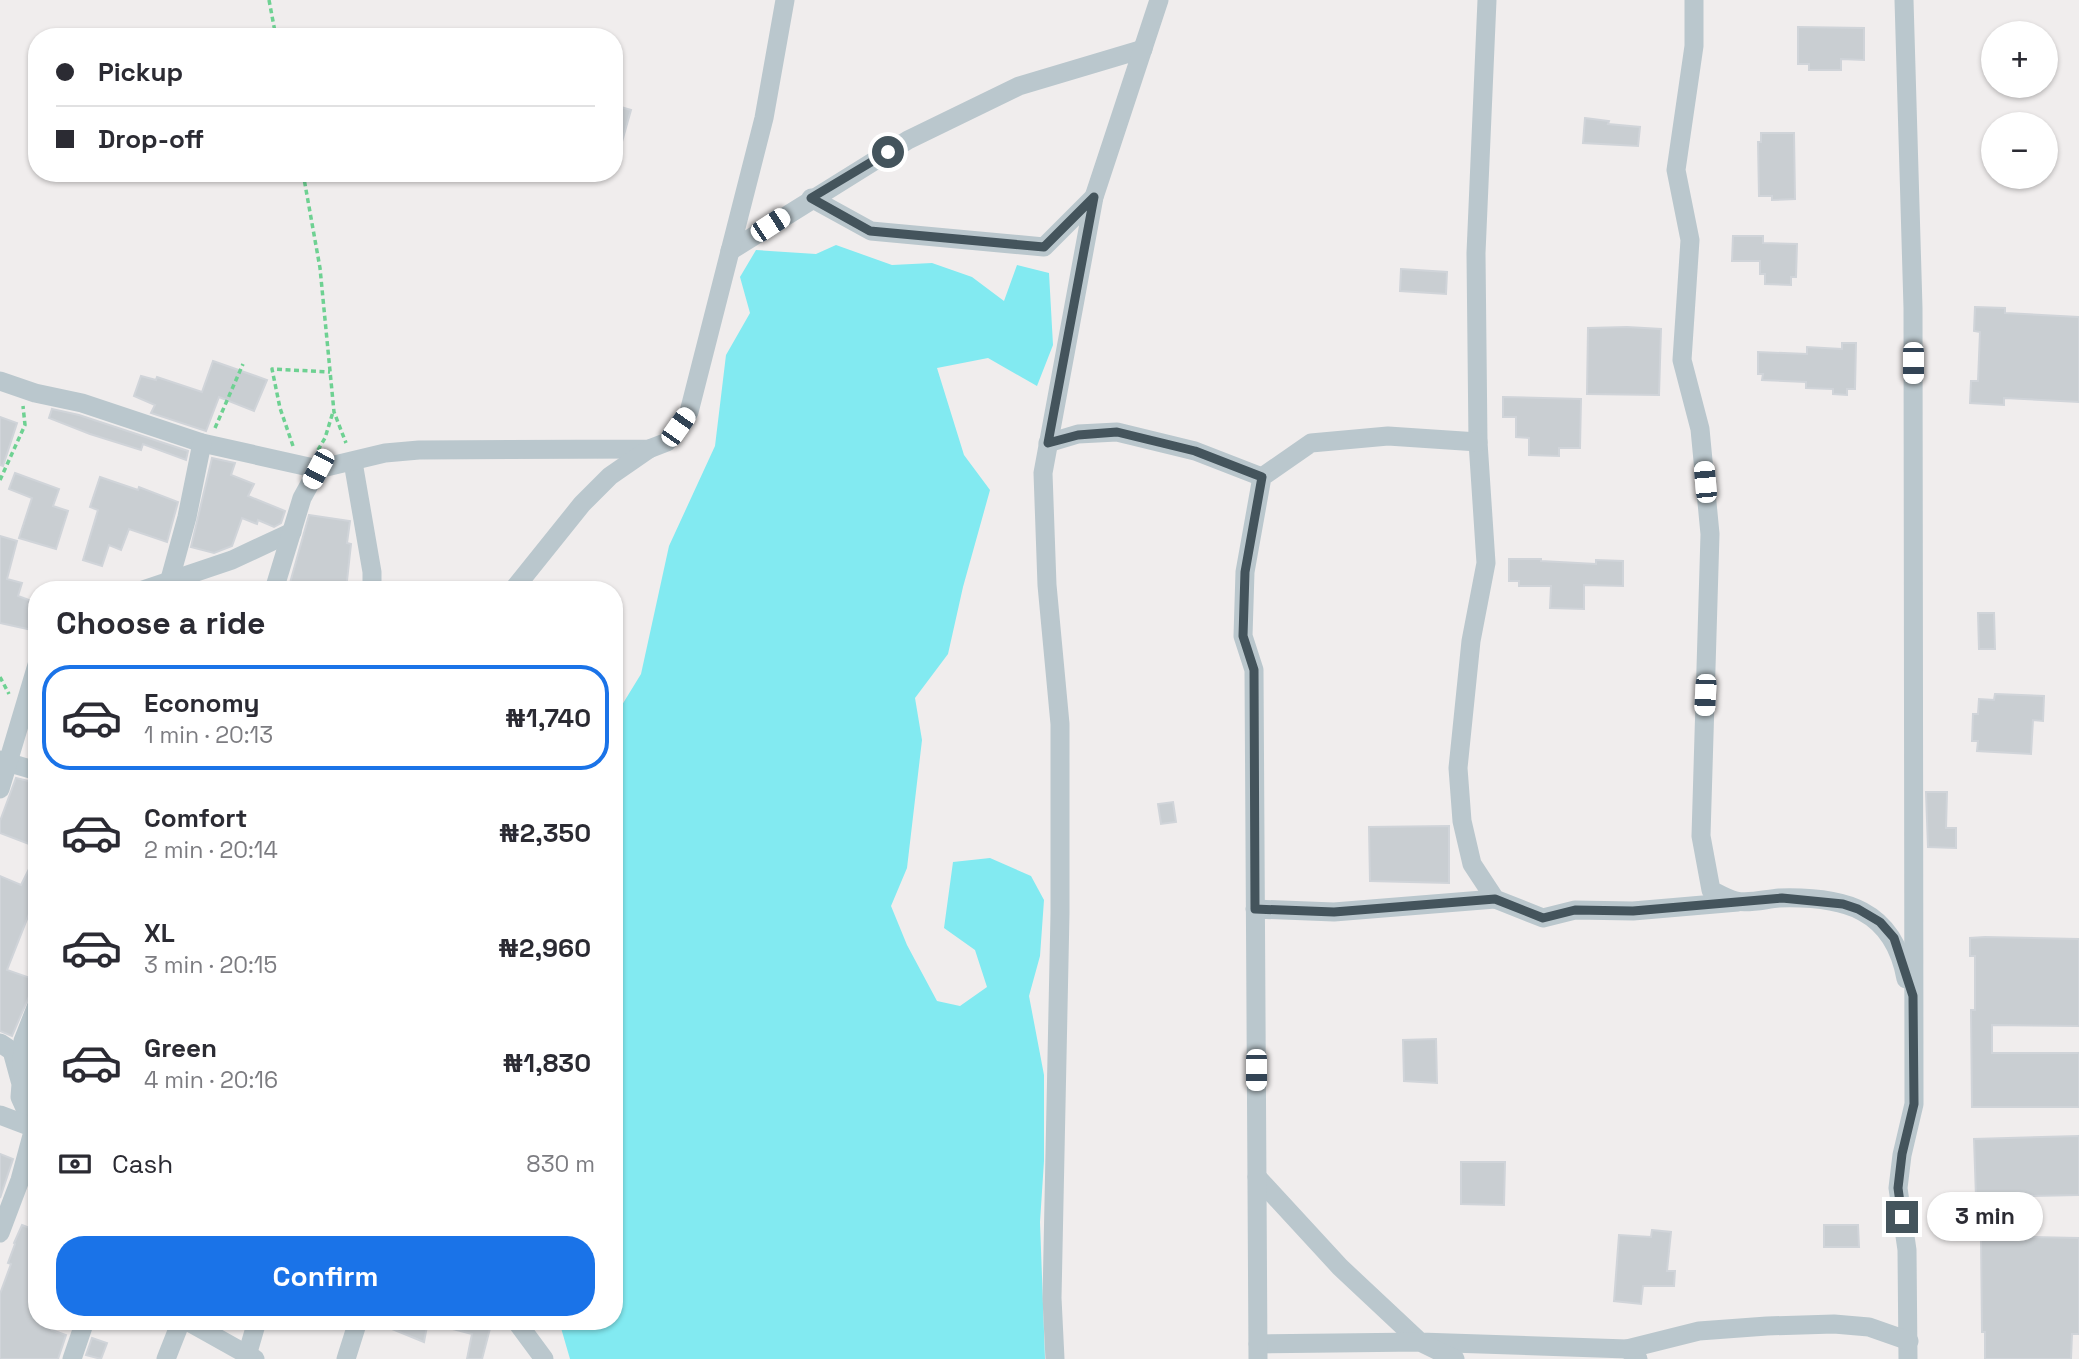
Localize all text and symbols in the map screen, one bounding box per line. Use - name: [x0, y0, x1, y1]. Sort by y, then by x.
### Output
- map controls: [1981, 21, 2058, 189]
- button: +: [1981, 21, 2058, 98]
- text: Pickup: [98, 55, 183, 89]
- button: −: [1981, 112, 2058, 189]
- text: Drop-off: [98, 122, 204, 156]
- route start: [872, 136, 904, 168]
- car: [747, 205, 794, 245]
- car: [1903, 342, 1924, 384]
- car: [658, 404, 699, 450]
- car: [299, 446, 338, 492]
- car: [1693, 460, 1718, 504]
- text: Choose a ride: [56, 603, 266, 643]
- car: [1694, 673, 1717, 717]
- icon: car: [60, 686, 123, 749]
- text: Economy: [144, 686, 260, 720]
- text: ₦1,740: [505, 701, 591, 735]
- text: 1 min · 20:13: [144, 720, 273, 750]
- icon: car: [60, 801, 123, 864]
- text: Comfort: [144, 801, 247, 835]
- text: ₦2,350: [499, 816, 591, 850]
- text: 2 min · 20:14: [144, 835, 278, 865]
- icon: car: [60, 916, 123, 979]
- text: XL: [144, 916, 175, 950]
- text: ₦2,960: [498, 931, 591, 965]
- text: 3 min · 20:15: [144, 950, 277, 980]
- icon: car: [60, 1031, 123, 1094]
- text: Green: [144, 1031, 217, 1065]
- text: ₦1,830: [502, 1046, 591, 1080]
- car: [1246, 1049, 1267, 1091]
- text: 4 min · 20:16: [144, 1065, 278, 1095]
- icon: cash: [56, 1145, 94, 1183]
- text: Cash: [112, 1147, 173, 1181]
- text: 830 m: [526, 1149, 595, 1179]
- callout: 3 min: [1926, 1192, 2042, 1242]
- route end: [1886, 1201, 1918, 1233]
- text: 3 min: [1955, 1201, 2015, 1231]
- button: Confirm: [56, 1236, 595, 1316]

